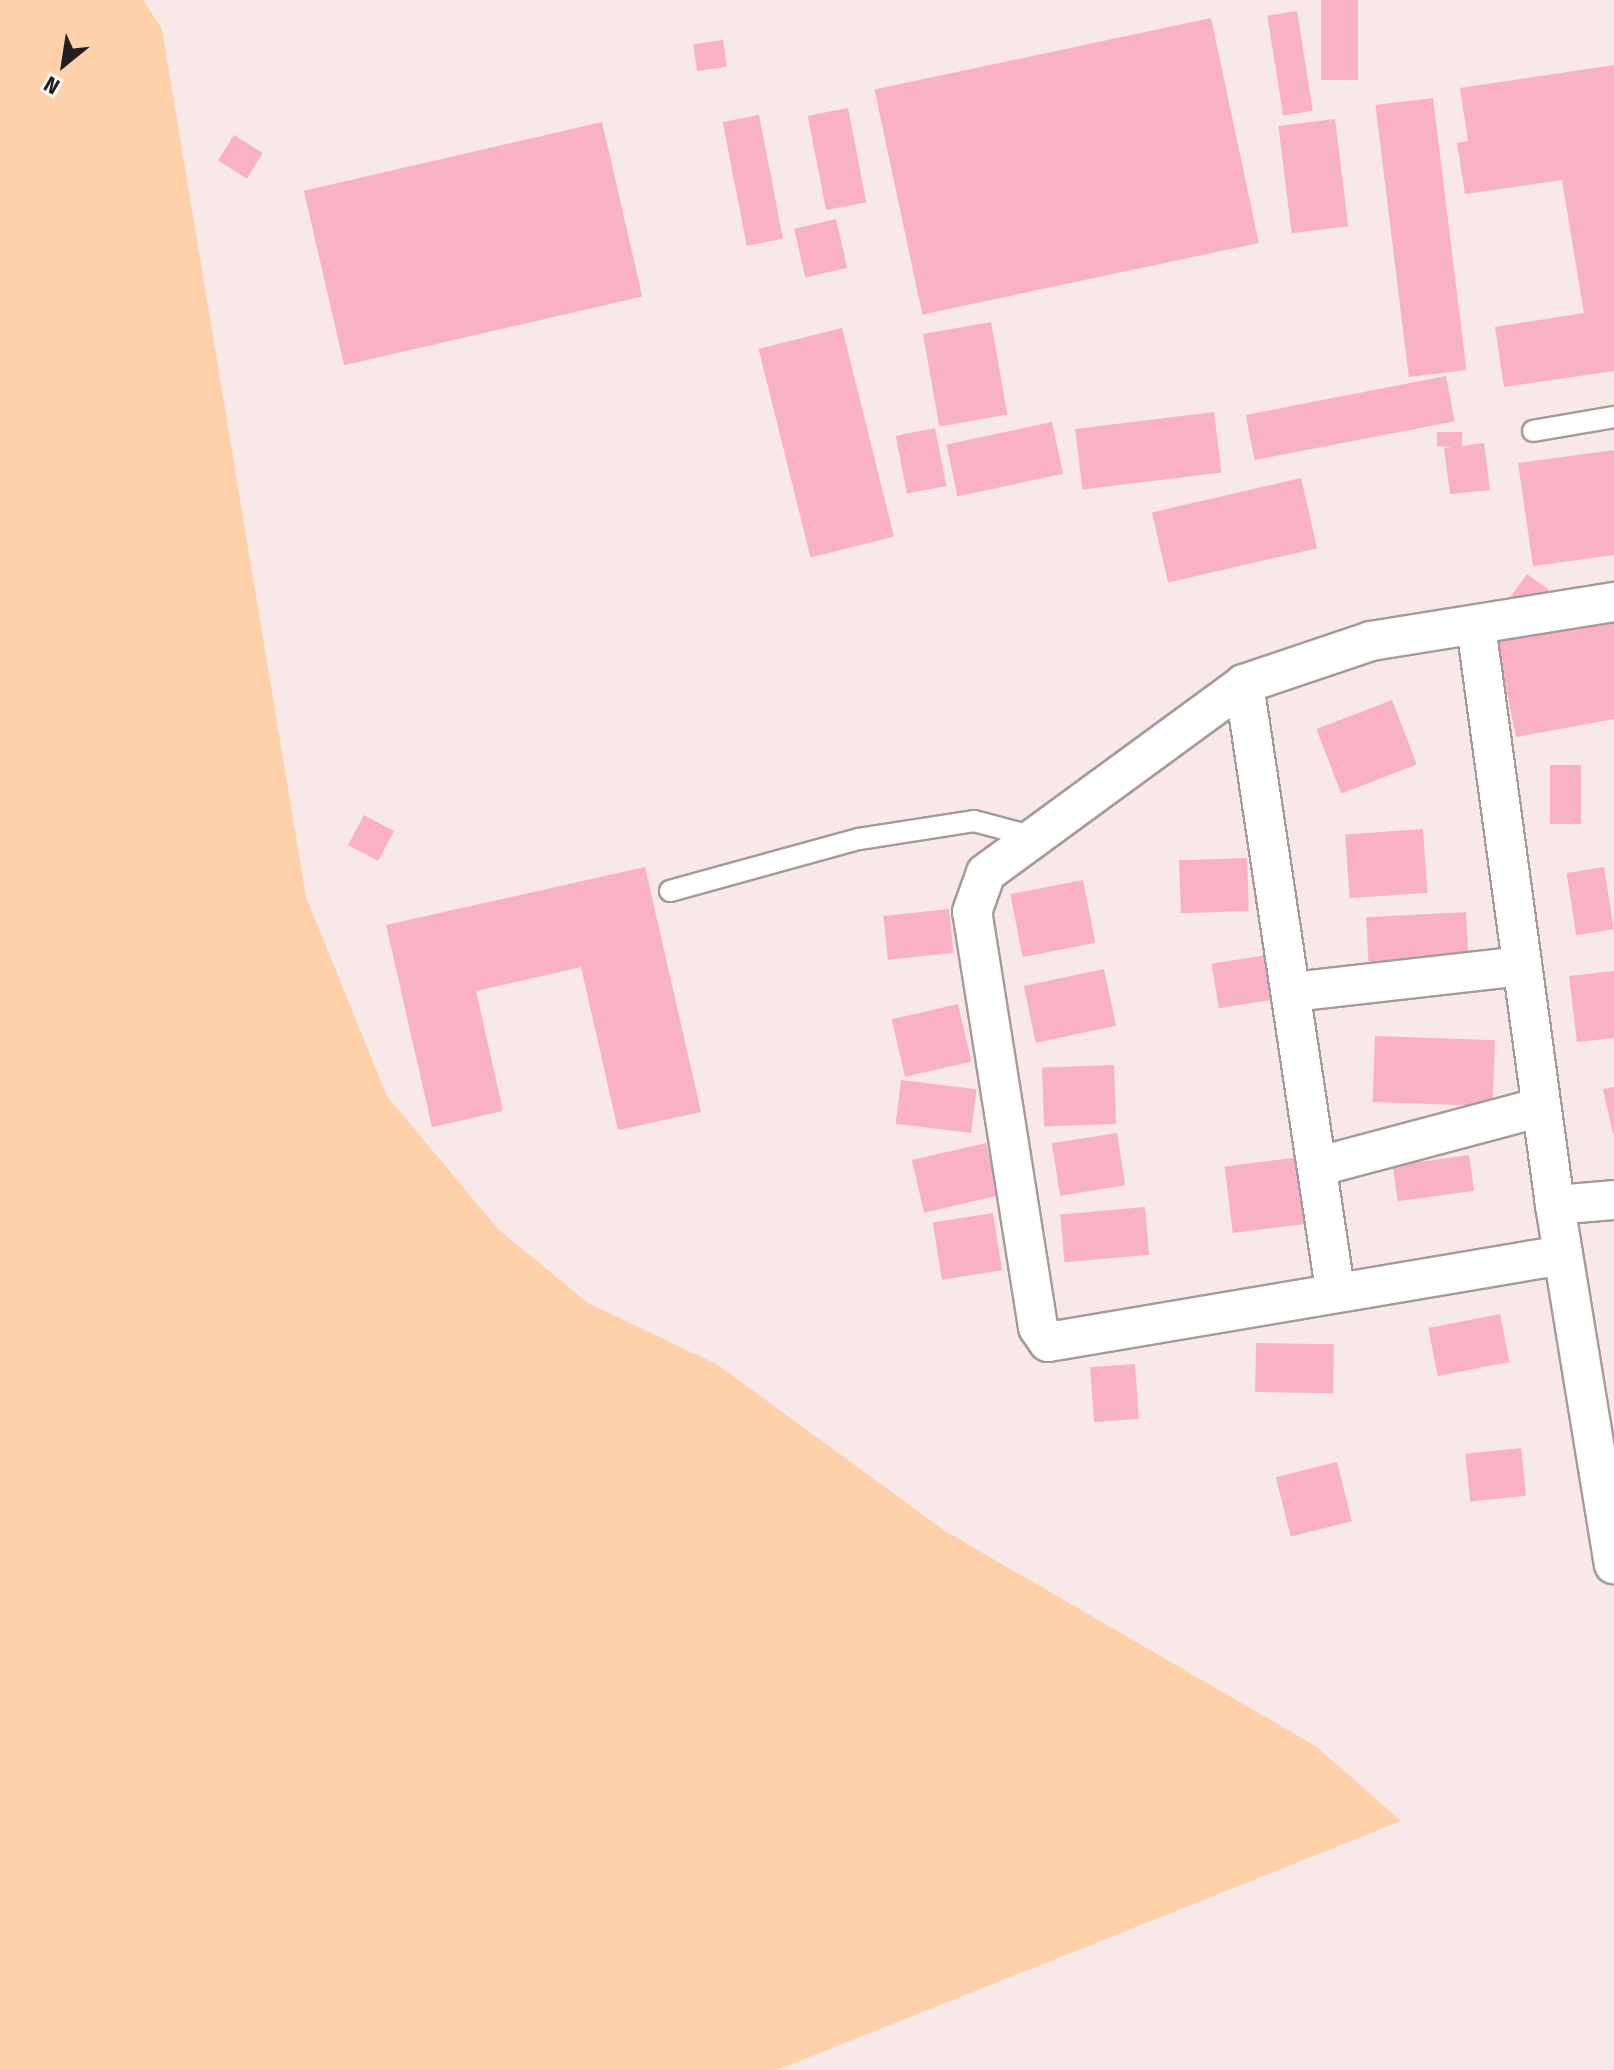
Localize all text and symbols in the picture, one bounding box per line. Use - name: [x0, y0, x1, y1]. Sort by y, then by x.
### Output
- north arrow: [24, 24, 104, 104]
- text: N: [39, 70, 64, 100]

